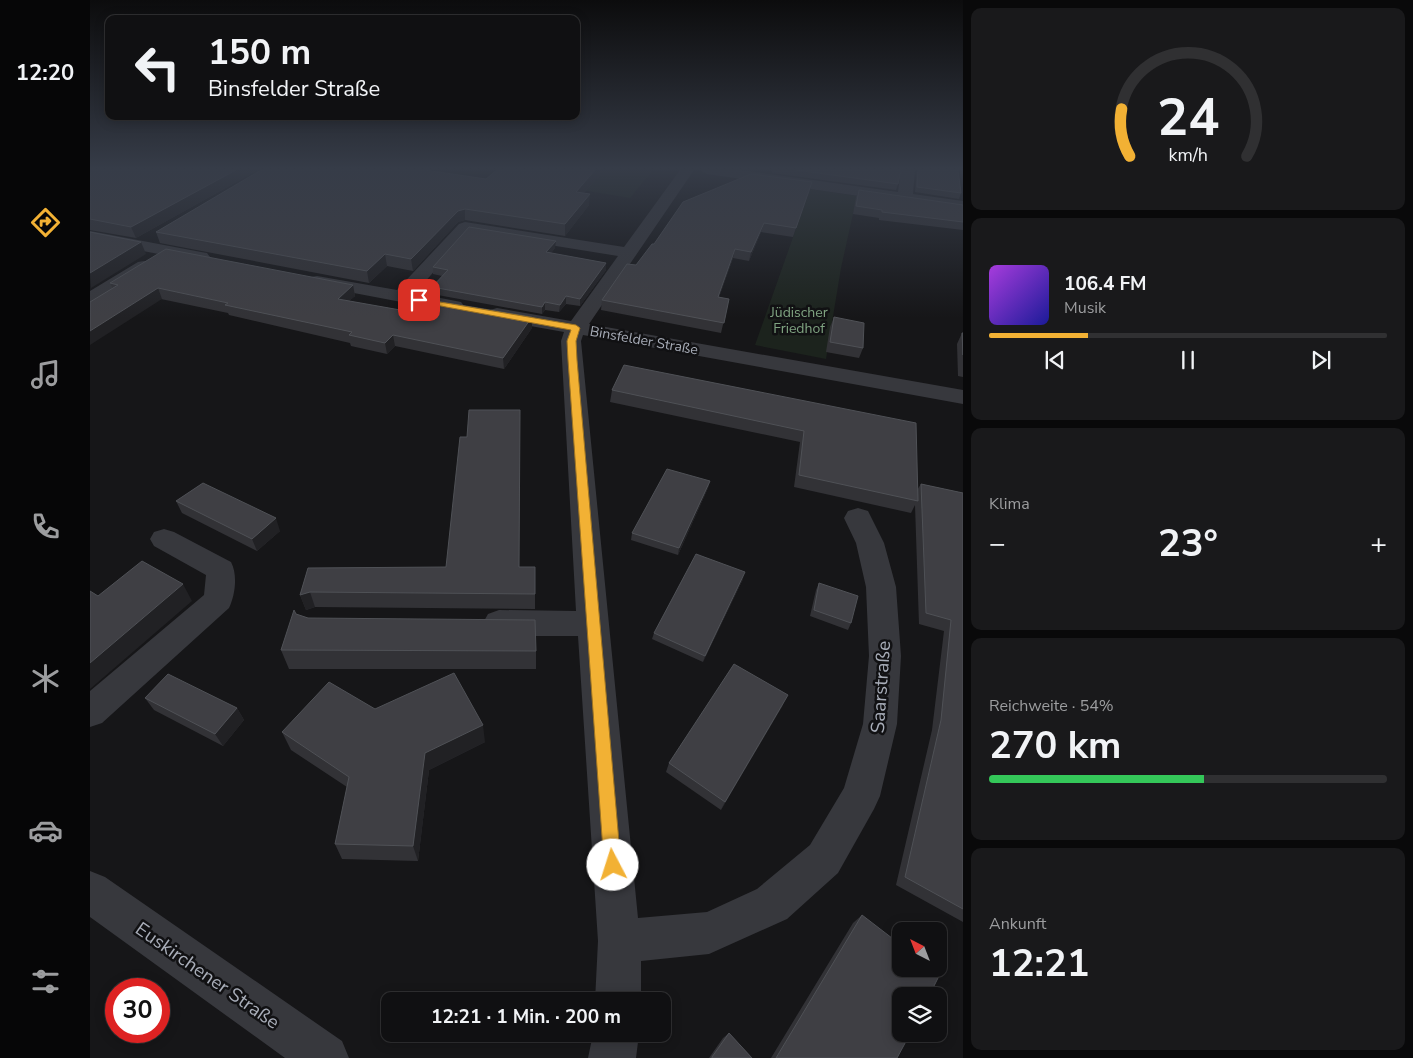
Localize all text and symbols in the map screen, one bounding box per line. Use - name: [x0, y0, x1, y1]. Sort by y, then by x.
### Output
- text: 150 m: [208, 29, 311, 76]
- icon: left: [125, 35, 190, 100]
- text: 12:20: [16, 58, 74, 88]
- text: Binsfelder Straße: [208, 74, 380, 104]
- text: 24: [1157, 82, 1219, 153]
- text: km/h: [1168, 143, 1208, 167]
- icon: directions: [28, 205, 63, 240]
- text: 106.4 FM: [1064, 271, 1147, 297]
- pin: [398, 279, 440, 321]
- icon: arrive: [405, 286, 433, 314]
- text: Musik: [1064, 297, 1106, 319]
- park label: Jüdischer Friedhof: [769, 303, 828, 338]
- street label: Binsfelder Straße: [588, 322, 699, 359]
- icon: previous: [1041, 346, 1069, 374]
- icon: pause: [1174, 346, 1202, 374]
- icon: next: [1307, 346, 1335, 374]
- icon: music: [28, 357, 63, 392]
- text: Klima: [989, 493, 1030, 515]
- icon: phone: [28, 509, 63, 544]
- text: 23°: [1158, 518, 1218, 569]
- text: −: [989, 525, 1006, 563]
- text: +: [1370, 525, 1387, 563]
- street label: Saarstraße: [865, 640, 897, 734]
- icon: climate: [28, 661, 63, 696]
- text: Reichweite · 54%: [989, 695, 1114, 717]
- text: 270 km: [989, 720, 1121, 771]
- icon: car: [28, 813, 63, 848]
- position arrow: [586, 838, 638, 890]
- text: Ankunft: [989, 913, 1046, 935]
- street label: Euskirchener Straße: [130, 916, 285, 1035]
- north arrow: [892, 922, 948, 978]
- map controls: [892, 922, 947, 1042]
- text: 12:21: [989, 938, 1090, 989]
- icon: filters: [28, 964, 63, 999]
- speed limit sign: 30: [105, 978, 170, 1043]
- button: layers: [892, 987, 947, 1042]
- text: 12:21 · 1 Min. · 200 m: [431, 1004, 621, 1030]

